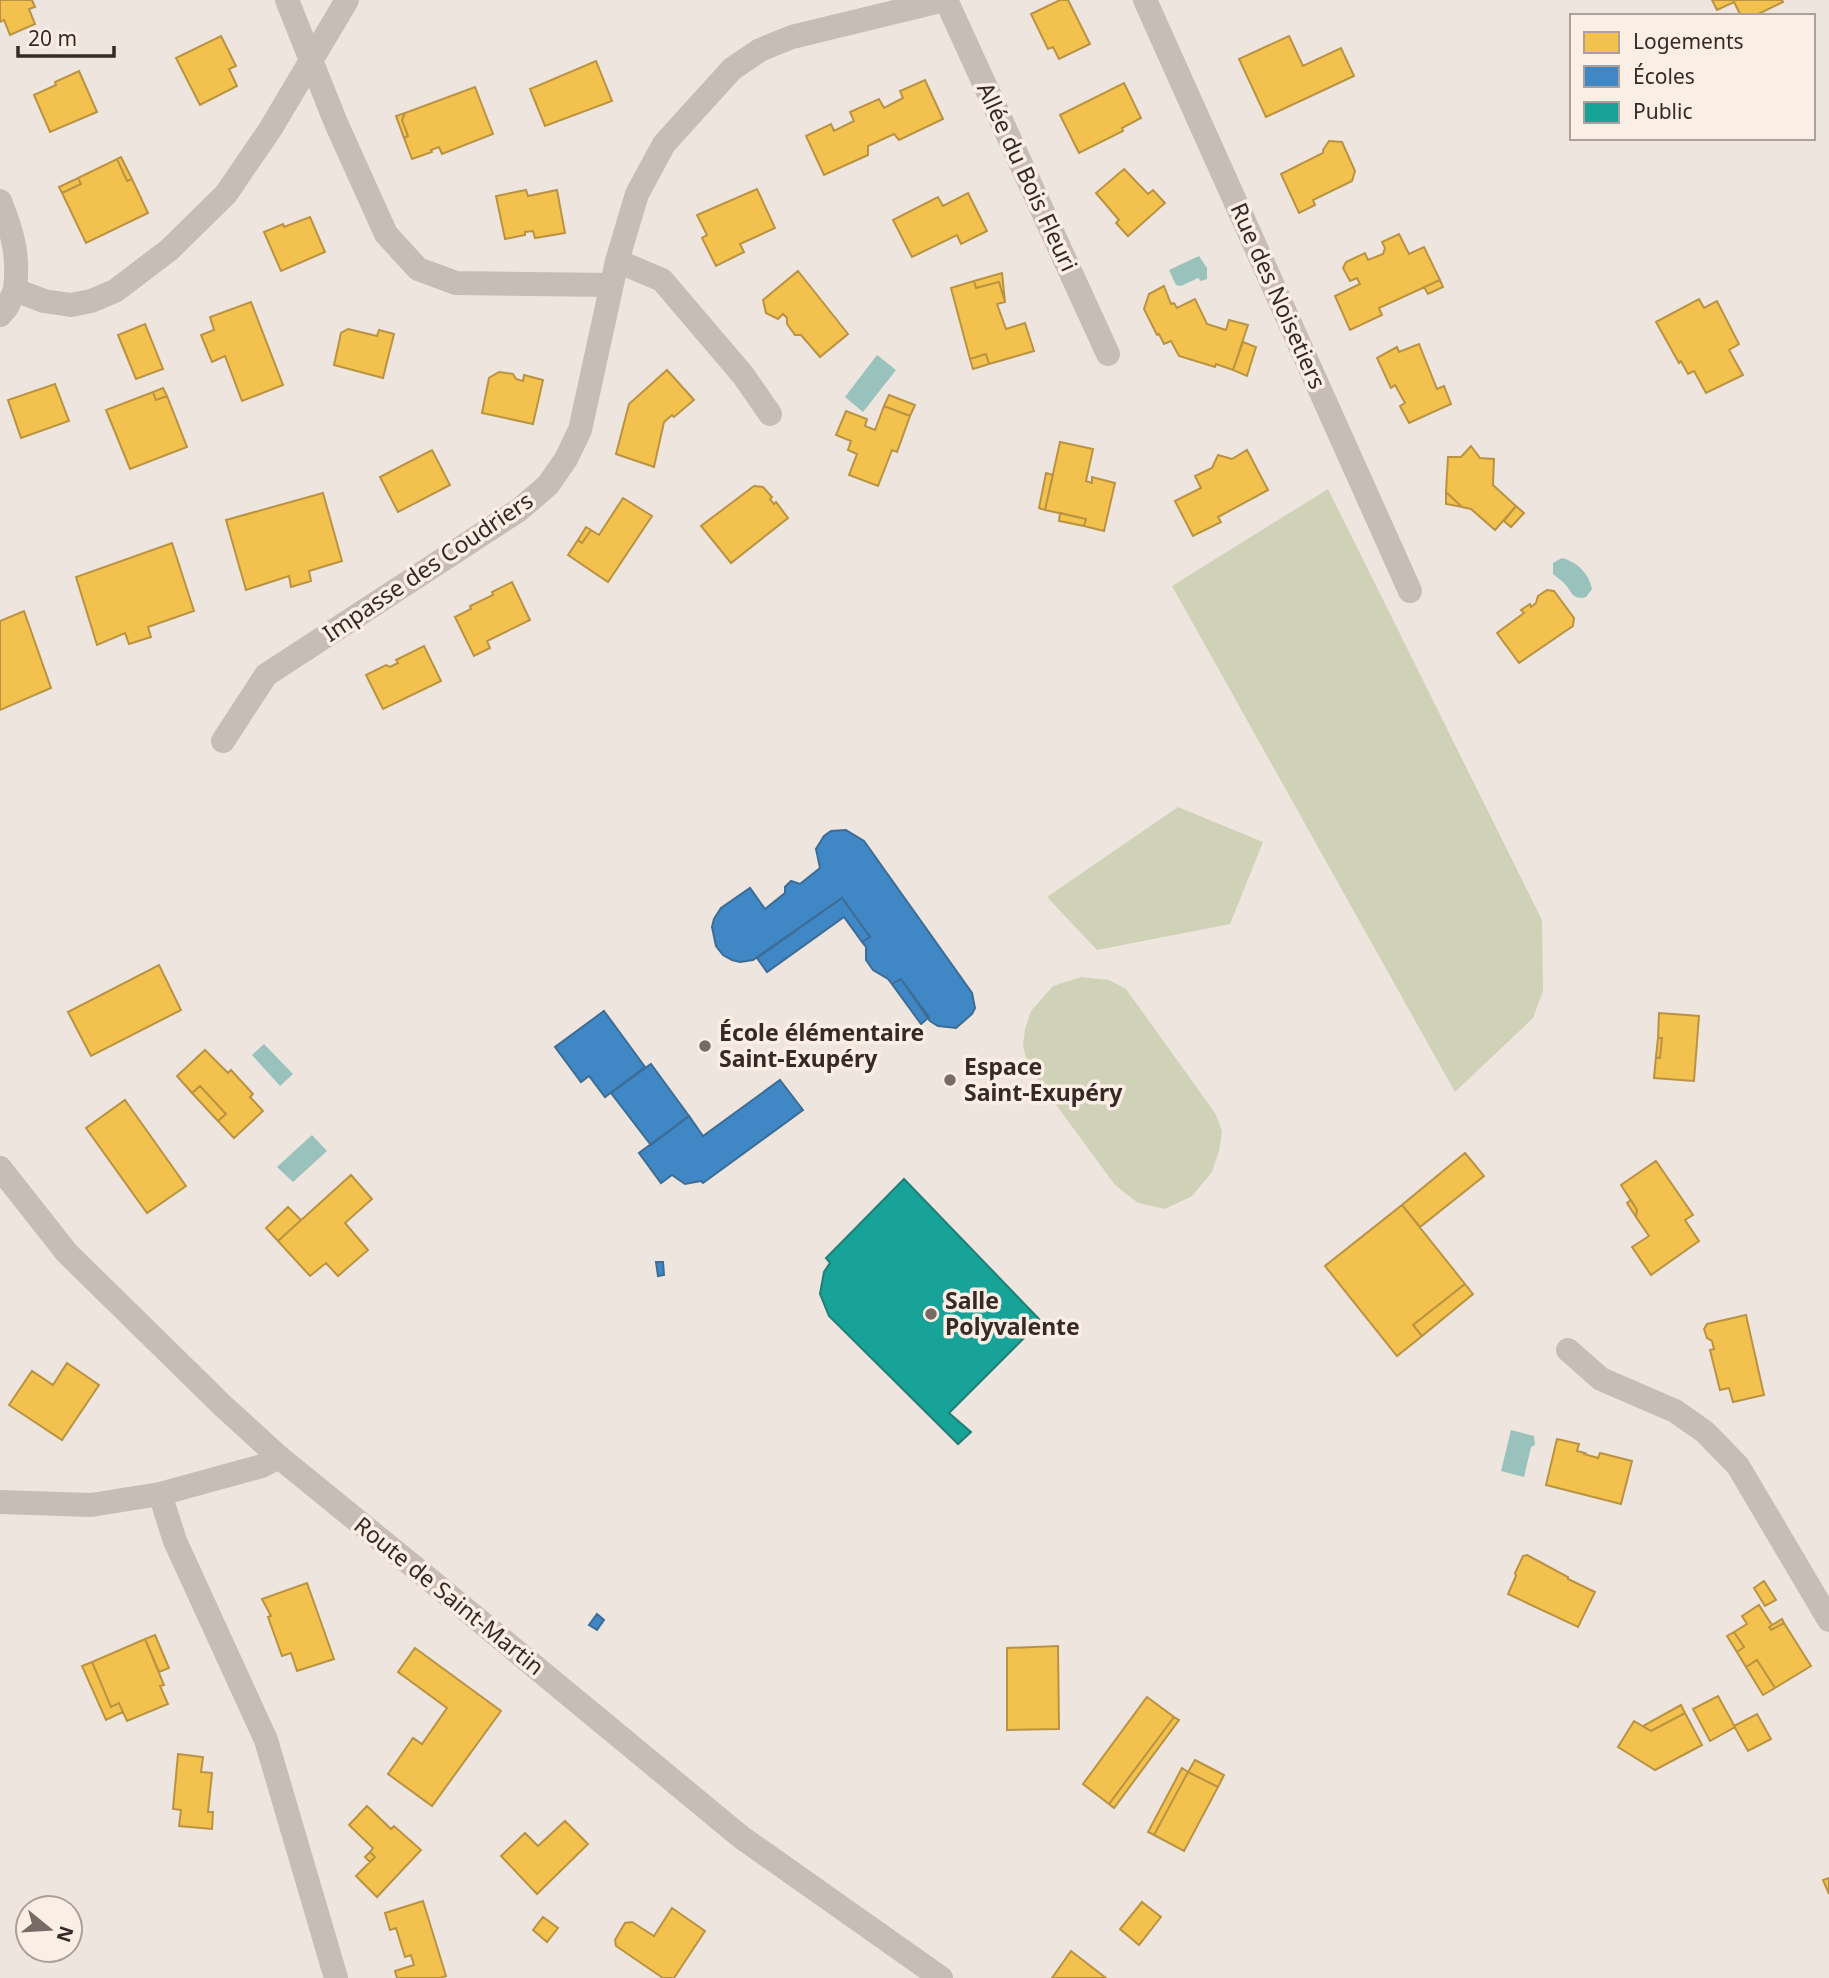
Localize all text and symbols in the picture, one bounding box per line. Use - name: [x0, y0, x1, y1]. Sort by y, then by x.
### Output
- scale bar: [18, 14, 114, 58]
- legend: [1570, 14, 1815, 140]
- text: 20 m: [28, 24, 77, 52]
- text: Logements: [1633, 27, 1744, 55]
- text: Écoles: [1633, 62, 1695, 90]
- street label: Allée du Bois Fleuri: [970, 77, 1086, 276]
- text: Public: [1633, 97, 1693, 125]
- street label: Rue des Noisetiers: [1223, 197, 1334, 394]
- street label: Impasse des Coudriers: [316, 484, 539, 649]
- place label: École élémentaire Saint-Exupéry: [719, 1016, 924, 1074]
- marker: École élémentaire Saint-Exupéry: [697, 1038, 713, 1054]
- place label: Espace Saint-Exupéry: [964, 1050, 1123, 1108]
- marker: Espace Saint-Exupéry: [942, 1072, 958, 1088]
- place label: Salle Polyvalente: [945, 1284, 1080, 1342]
- marker: Salle Polyvalente: [923, 1306, 939, 1322]
- street label: Route de Saint-Martin: [348, 1509, 551, 1682]
- north arrow: [14, 1894, 84, 1964]
- text: N: [50, 1923, 80, 1946]

